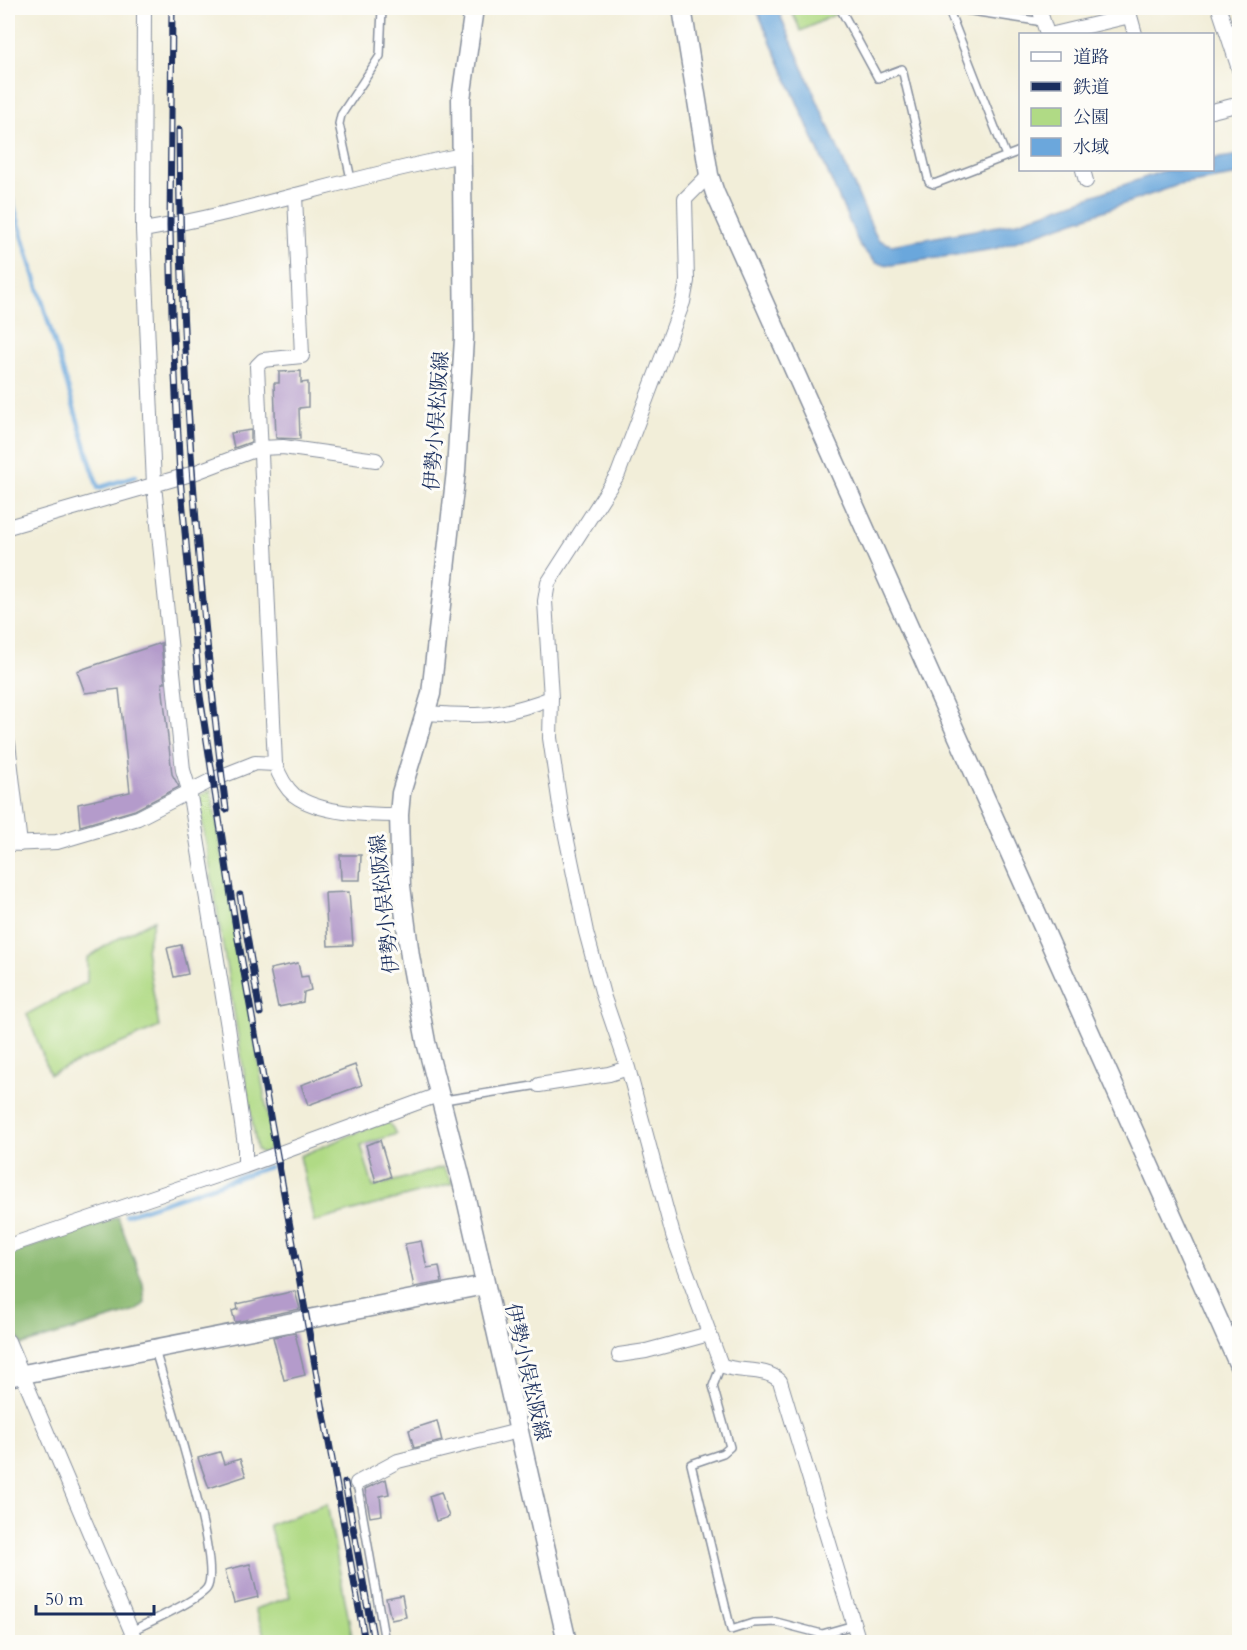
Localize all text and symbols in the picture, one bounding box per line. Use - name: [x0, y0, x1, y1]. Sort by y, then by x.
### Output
- legend: [1019, 33, 1214, 171]
- text: 道路: [1073, 45, 1109, 70]
- text: 鉄道: [1073, 75, 1109, 100]
- text: 公園: [1073, 105, 1109, 130]
- text: 水域: [1073, 135, 1109, 160]
- street label: 伊勢小俣松阪線: [418, 350, 455, 492]
- street label: 伊勢小俣松阪線: [364, 833, 405, 975]
- street label: 伊勢小俣松阪線: [499, 1301, 556, 1443]
- scale bar: [36, 1578, 154, 1616]
- text: 50 m: [45, 1587, 84, 1612]

